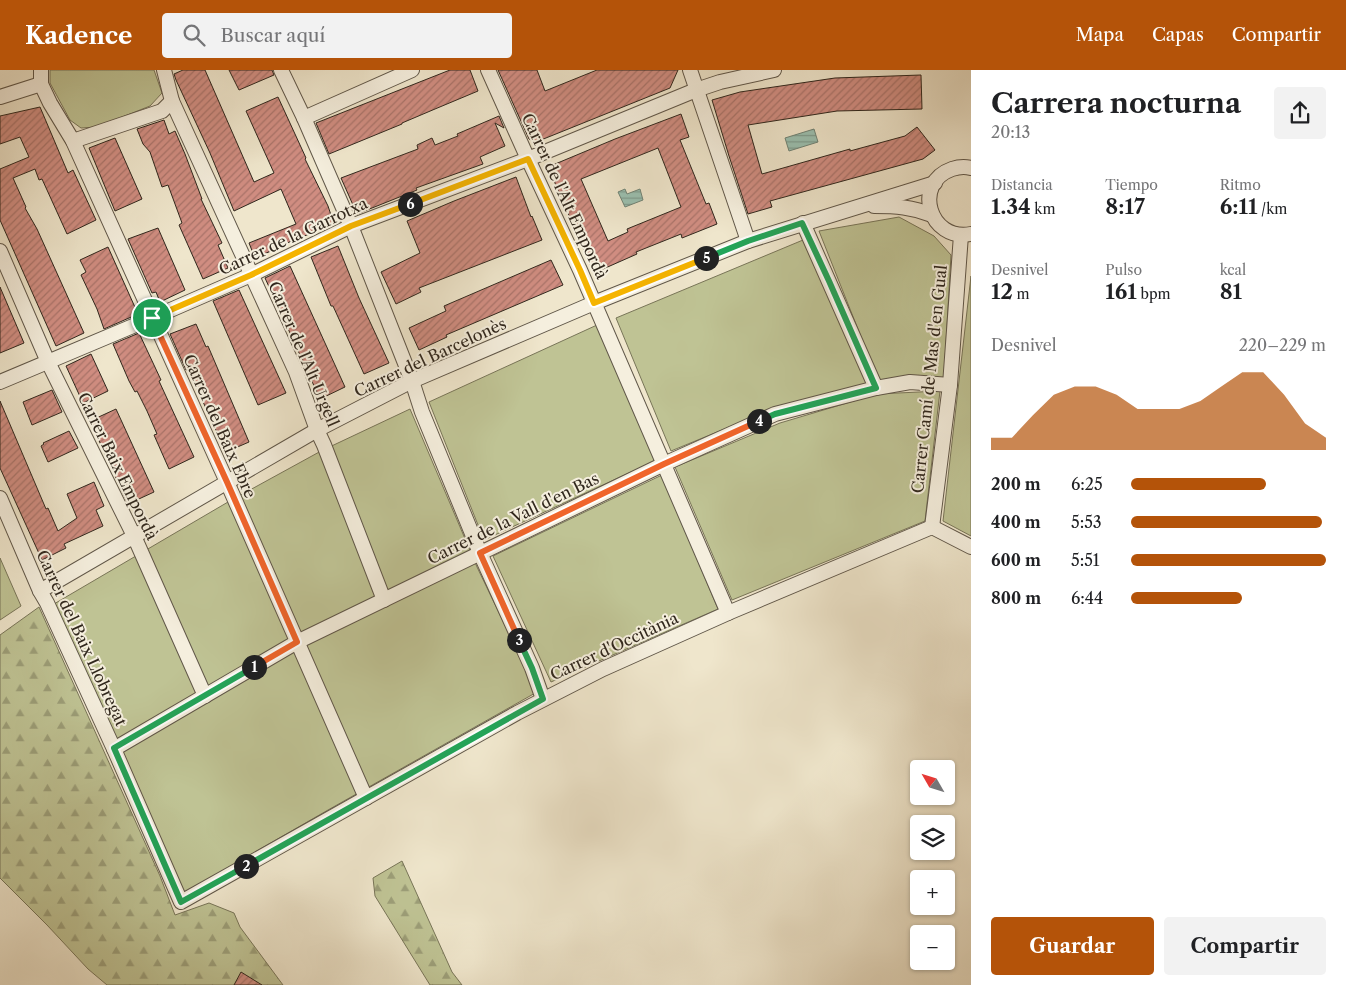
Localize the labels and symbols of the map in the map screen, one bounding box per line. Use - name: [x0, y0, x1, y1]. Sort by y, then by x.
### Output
- street label: Carrer de l'Alt Empordà: [518, 110, 612, 283]
- pin: 6: [398, 192, 422, 216]
- street label: Carrer de la Garrotxa: [215, 193, 371, 279]
- pin: 5: [694, 246, 718, 270]
- street label: Carrer Camí de Mas d'en Gual: [907, 264, 951, 494]
- street label: Carrer de l'Alt Urgell: [264, 278, 344, 430]
- pin: [131, 297, 173, 339]
- street label: Carrer del Barcelonès: [351, 313, 509, 401]
- street label: Carrer del Baix Ebre: [179, 351, 261, 501]
- street label: Carrer Baix Empordà: [74, 389, 163, 544]
- pin: 4: [746, 408, 772, 434]
- street label: Carrer de la Vall d'en Bas: [424, 468, 602, 568]
- street label: Carrer del Baix Llobregat: [32, 547, 132, 730]
- street label: Carrer d'Occitània: [547, 607, 682, 684]
- pin: 3: [506, 628, 532, 652]
- pin: 1: [242, 654, 266, 680]
- north arrow: [910, 760, 955, 805]
- pin: 2: [234, 854, 258, 878]

